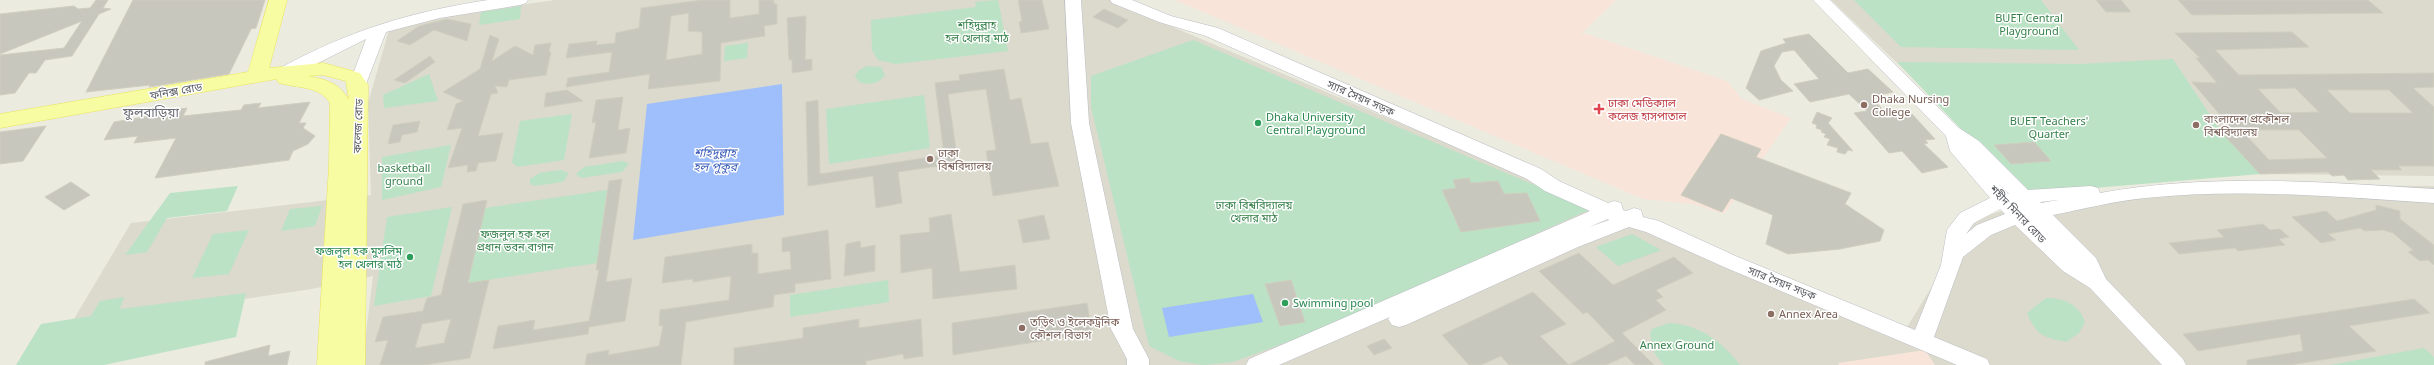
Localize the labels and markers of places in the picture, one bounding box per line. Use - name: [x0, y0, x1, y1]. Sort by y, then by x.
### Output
- place label: Dhaka Nursing College: [1872, 91, 1949, 119]
- place label: ঢাকা মেডিক্যাল কলেজ হাসপাতাল: [1607, 95, 1687, 123]
- marker: Dhaka Nursing College: [1859, 100, 1869, 110]
- marker: ঢাকা মেডিক্যাল কলেজ হাসপাতাল: [1593, 103, 1605, 115]
- place label: Dhaka University Central Playground: [1266, 109, 1366, 137]
- place label: বাংলাদেশ প্রকৌশল বিশ্ববিদ্যালয়: [2203, 111, 2290, 139]
- marker: Dhaka University Central Playground: [1253, 118, 1263, 128]
- marker: বাংলাদেশ প্রকৌশল বিশ্ববিদ্যালয়: [2191, 120, 2201, 130]
- place label: ঢাকা বিশ্ববিদ্যালয়: [937, 145, 991, 173]
- marker: ঢাকা বিশ্ববিদ্যালয়: [925, 154, 935, 164]
- place label: ফজলুল হক মুসলিম হল খেলার মাঠ: [315, 243, 403, 271]
- marker: ফজলুল হক মুসলিম হল খেলার মাঠ: [405, 252, 415, 262]
- place label: Swimming pool: [1293, 295, 1373, 310]
- marker: Swimming pool: [1280, 298, 1290, 308]
- place label: Annex Area: [1779, 306, 1838, 321]
- marker: Annex Area: [1766, 309, 1776, 319]
- place label: তড়িৎ ও ইলেকট্রনিক কৌশল বিভাগ: [1029, 314, 1119, 342]
- marker: তড়িৎ ও ইলেকট্রনিক কৌশল বিভাগ: [1017, 323, 1027, 333]

